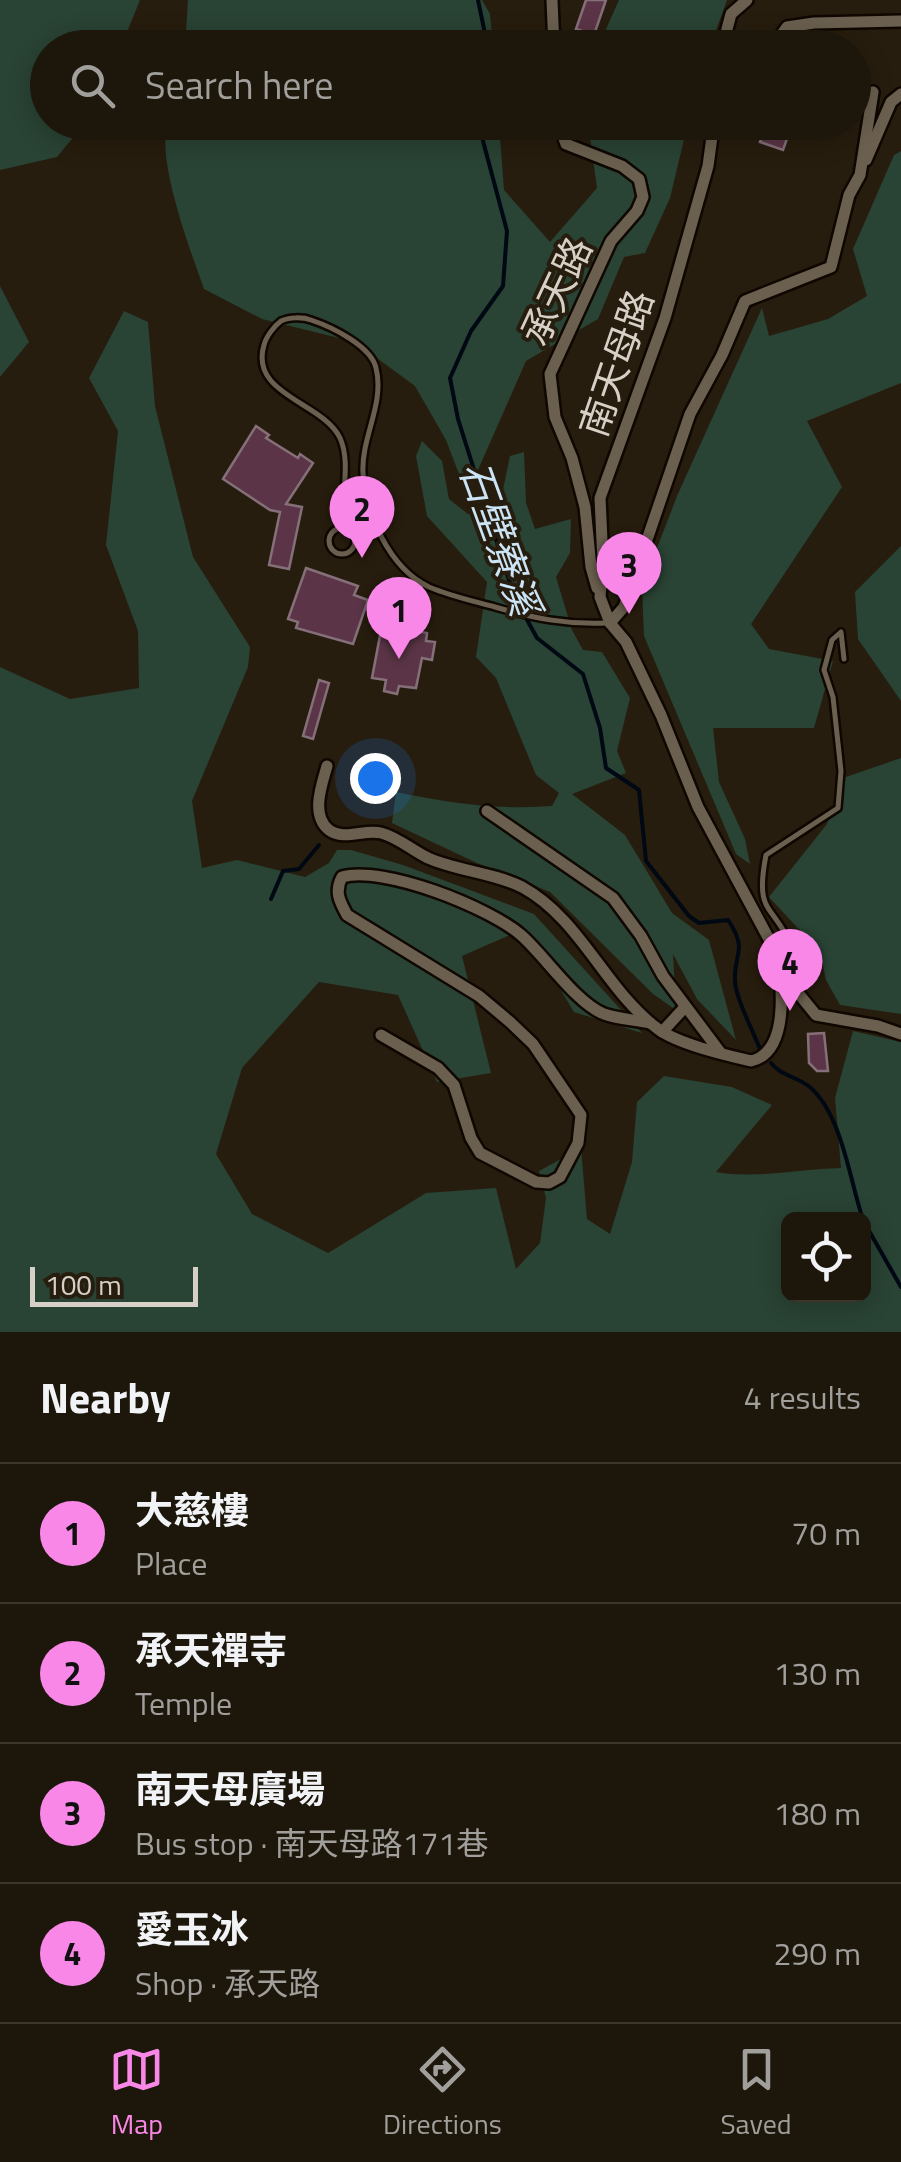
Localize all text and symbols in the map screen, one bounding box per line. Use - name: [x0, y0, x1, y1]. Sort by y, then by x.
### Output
- search box: [30, 30, 871, 140]
- text: Search here: [145, 56, 333, 114]
- icon: search: [65, 58, 120, 113]
- street label: 承天路: [506, 227, 606, 355]
- street label: 南天母路: [564, 282, 668, 444]
- water label: 石壁寮溪: [444, 452, 558, 628]
- pin: 2: [330, 476, 394, 558]
- pin: 3: [596, 532, 662, 614]
- pin: 1: [366, 576, 432, 659]
- your location: [350, 753, 401, 804]
- pin: 4: [758, 928, 822, 1011]
- map controls: [781, 1212, 871, 1302]
- button: locate: [781, 1212, 871, 1302]
- scale bar: [30, 1262, 198, 1306]
- text: 100 m: [45, 1263, 122, 1306]
- text: Nearby: [40, 1365, 171, 1429]
- text: 4 results: [744, 1373, 861, 1421]
- text: 大慈樓: [135, 1481, 249, 1539]
- text: 1: [64, 1509, 81, 1557]
- text: 70 m: [791, 1509, 861, 1557]
- text: Place: [135, 1539, 207, 1587]
- text: 承天禪寺: [135, 1621, 287, 1679]
- text: 2: [64, 1649, 81, 1697]
- text: 130 m: [773, 1649, 861, 1697]
- text: Temple: [135, 1679, 232, 1727]
- text: 南天母廣場: [135, 1760, 325, 1818]
- text: 3: [64, 1789, 81, 1837]
- text: 180 m: [773, 1789, 861, 1837]
- text: Bus stop · 南天母路171巷: [135, 1819, 488, 1867]
- text: 愛玉冰: [135, 1900, 249, 1958]
- text: 4: [64, 1929, 81, 1977]
- text: 290 m: [773, 1929, 861, 1977]
- text: Shop · 承天路: [135, 1959, 320, 2007]
- tab: Map: [109, 2042, 164, 2145]
- tab: Directions: [383, 2042, 502, 2145]
- tab: Saved: [720, 2042, 792, 2145]

